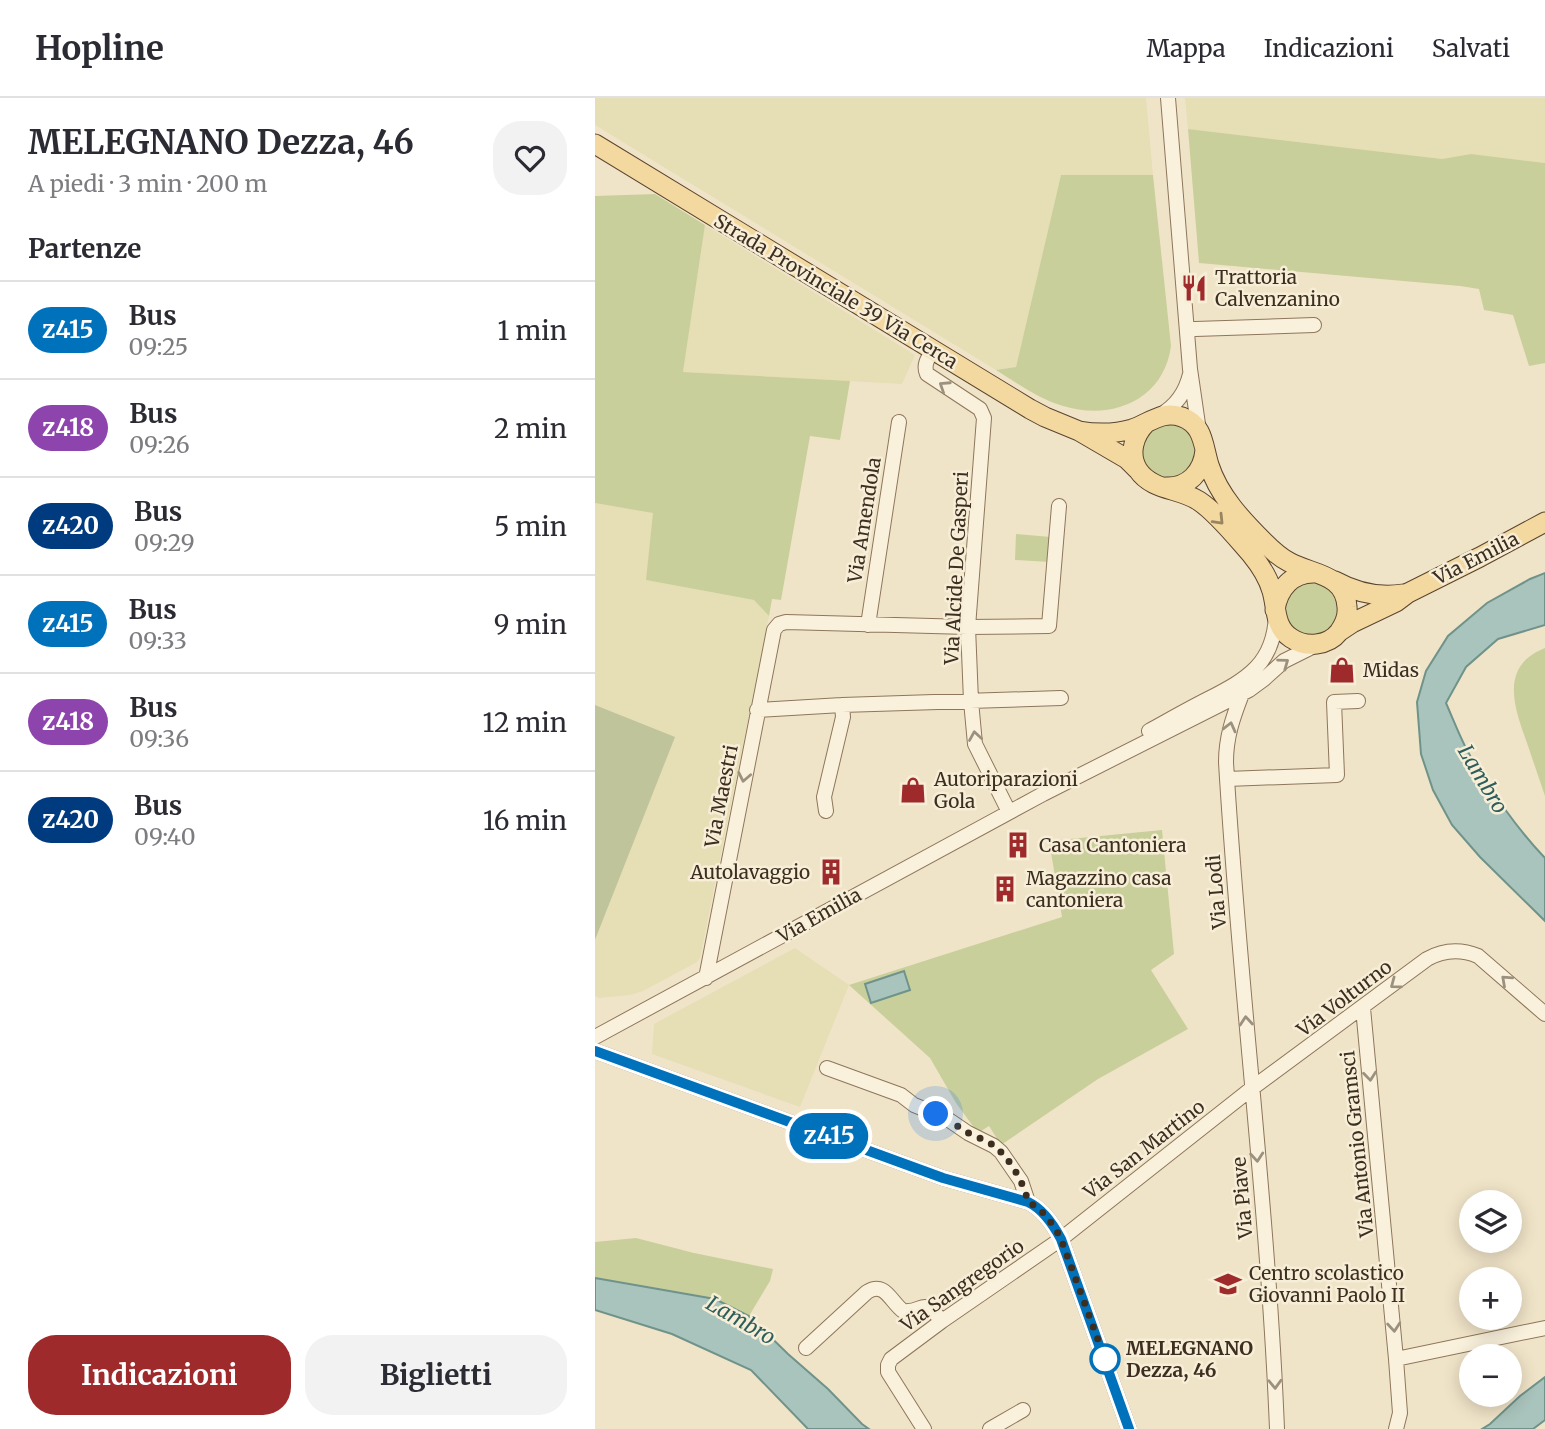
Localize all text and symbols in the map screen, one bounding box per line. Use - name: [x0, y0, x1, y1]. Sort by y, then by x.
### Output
- text: Hopline: [35, 28, 164, 69]
- text: Mappa: [1147, 33, 1226, 64]
- text: Indicazioni: [1264, 33, 1394, 64]
- text: Salvati: [1432, 33, 1510, 64]
- button: heart: [493, 121, 567, 195]
- text: MELEGNANO Dezza, 46: [28, 122, 414, 163]
- text: A piedi · 3 min · 200 m: [28, 169, 267, 198]
- street label: Strada Provinciale 39 Via Cerca: [710, 209, 962, 373]
- text: Partenze: [28, 232, 141, 265]
- place label: Trattoria Calvenzanino: [1215, 265, 1340, 311]
- restaurant icon: Trattoria Calvenzanino: [1179, 273, 1209, 303]
- text: Bus: [128, 299, 177, 332]
- text: z415: [42, 314, 93, 345]
- text: 1 min: [498, 314, 567, 347]
- text: 09:25: [128, 332, 188, 361]
- one-way arrow: [939, 382, 952, 395]
- text: Bus: [129, 397, 177, 430]
- text: z418: [42, 412, 94, 443]
- text: 2 min: [494, 412, 567, 445]
- text: 09:26: [129, 430, 190, 459]
- street label: Via Amendola: [842, 456, 886, 585]
- street label: Via Alcide De Gasperi: [939, 471, 973, 666]
- text: Bus: [134, 495, 182, 528]
- text: z420: [42, 510, 99, 541]
- text: 5 min: [494, 510, 567, 543]
- one-way arrow: [1210, 512, 1223, 525]
- street label: Via Emilia: [1428, 526, 1523, 590]
- text: 09:29: [134, 528, 195, 557]
- text: Bus: [128, 593, 177, 626]
- text: z415: [42, 608, 93, 639]
- text: 9 min: [494, 608, 567, 641]
- text: 09:33: [128, 626, 187, 655]
- shop icon: Midas: [1327, 655, 1357, 685]
- one-way arrow: [1276, 658, 1289, 671]
- place label: Midas: [1363, 658, 1419, 682]
- text: Bus: [129, 691, 177, 724]
- text: z418: [42, 706, 94, 737]
- text: 12 min: [483, 706, 567, 739]
- one-way arrow: [1222, 721, 1236, 733]
- text: 09:36: [129, 724, 189, 753]
- one-way arrow: [968, 730, 983, 742]
- water label: Lambro: [1452, 740, 1514, 818]
- street label: Via Maestri: [699, 743, 743, 850]
- place label: Autoriparazioni Gola: [933, 767, 1078, 813]
- one-way arrow: [738, 771, 753, 783]
- shop icon: Autoriparazioni Gola: [898, 775, 928, 805]
- text: Bus: [134, 789, 182, 822]
- text: z420: [42, 804, 99, 835]
- text: 16 min: [483, 804, 567, 837]
- text: 09:40: [134, 822, 196, 851]
- building icon: Casa Cantoniera: [1003, 830, 1033, 860]
- place label: Casa Cantoniera: [1039, 833, 1186, 857]
- street label: Via Lodi: [1201, 854, 1231, 931]
- building icon: Autolavaggio: [816, 857, 846, 887]
- place label: Autolavaggio: [689, 860, 810, 884]
- place label: Magazzino casa cantoniera: [1026, 866, 1171, 912]
- building icon: Magazzino casa cantoniera: [990, 874, 1020, 904]
- street label: Via Emilia: [772, 882, 865, 948]
- street label: Via Volturno: [1291, 954, 1396, 1042]
- one-way arrow: [1391, 975, 1403, 988]
- one-way arrow: [1502, 975, 1515, 988]
- one-way arrow: [1239, 1016, 1254, 1027]
- street label: Via Antonio Gramsci: [1335, 1050, 1379, 1239]
- one-way arrow: [1362, 1071, 1377, 1082]
- street label: Via San Martino: [1078, 1094, 1209, 1204]
- your location: [918, 1096, 953, 1131]
- line badge: z415: [780, 1113, 878, 1159]
- text: z415: [803, 1120, 855, 1151]
- one-way arrow: [1250, 1152, 1265, 1163]
- street label: Via Piave: [1226, 1156, 1258, 1241]
- map controls: [1459, 1190, 1522, 1407]
- button: layers: [1459, 1190, 1522, 1253]
- street label: Via Sangregorio: [895, 1234, 1028, 1337]
- place label: Centro scolastico Giovanni Paolo II: [1249, 1261, 1405, 1307]
- button: +: [1459, 1267, 1522, 1330]
- school or university icon: Centro scolastico Giovanni Paolo II: [1213, 1269, 1243, 1299]
- water label: Lambro: [702, 1289, 780, 1351]
- one-way arrow: [1386, 1322, 1401, 1333]
- button: Indicazioni: [28, 1335, 291, 1415]
- button: Biglietti: [305, 1335, 567, 1415]
- place label: MELEGNANO Dezza, 46: [1126, 1336, 1253, 1382]
- marker: MELEGNANO Dezza, 46: [1090, 1344, 1120, 1374]
- button: −: [1459, 1344, 1522, 1407]
- one-way arrow: [1267, 1379, 1282, 1390]

